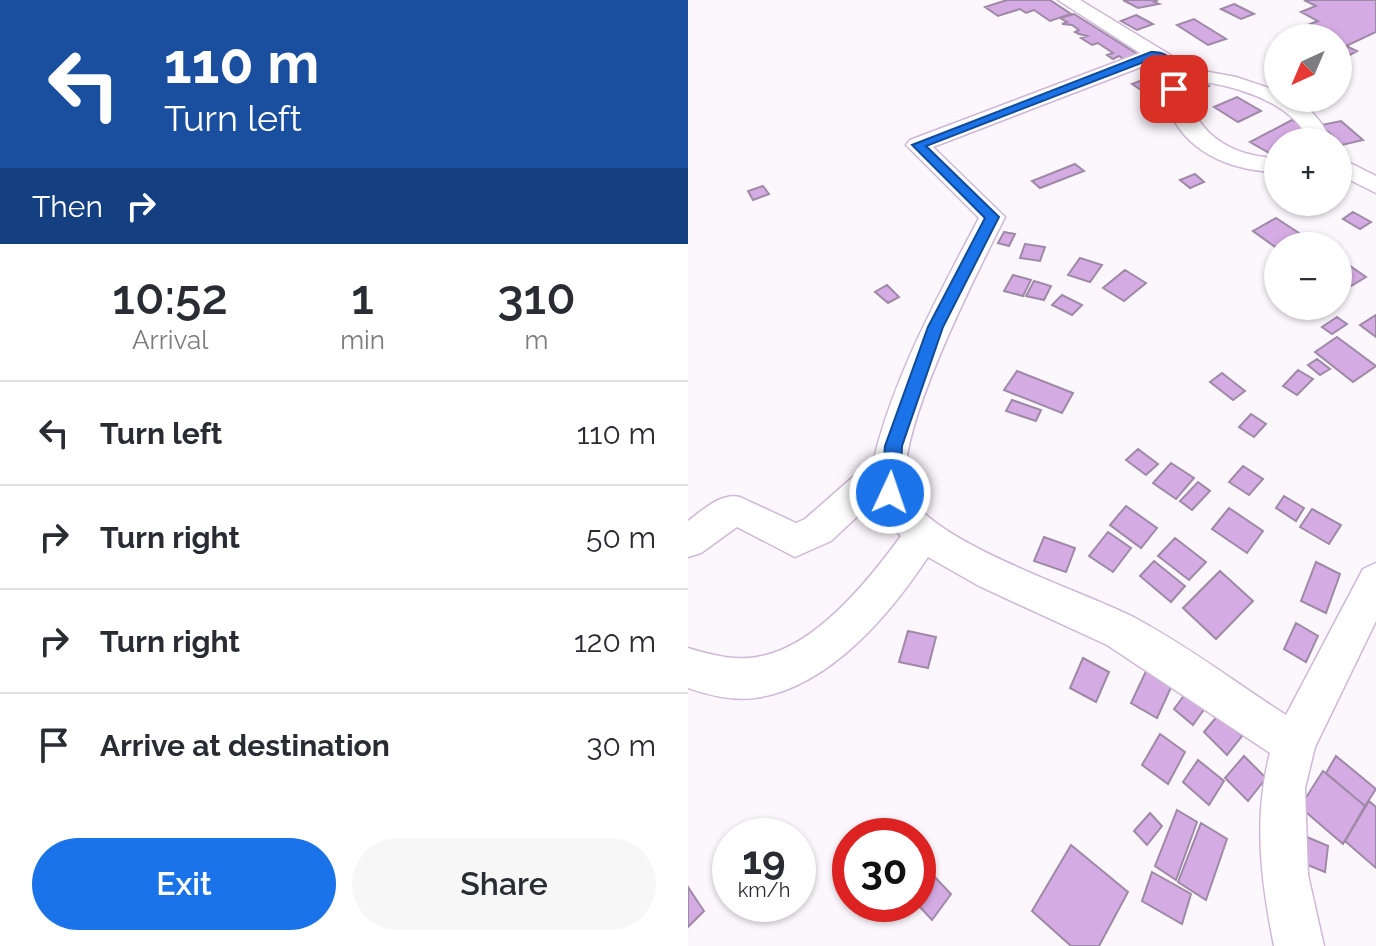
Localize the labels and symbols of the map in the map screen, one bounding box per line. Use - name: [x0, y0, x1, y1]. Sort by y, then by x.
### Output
- north arrow: [1264, 24, 1352, 112]
- pin: [1140, 55, 1208, 123]
- position arrow: [848, 451, 932, 535]
- speed limit sign: 30: [832, 818, 936, 922]

